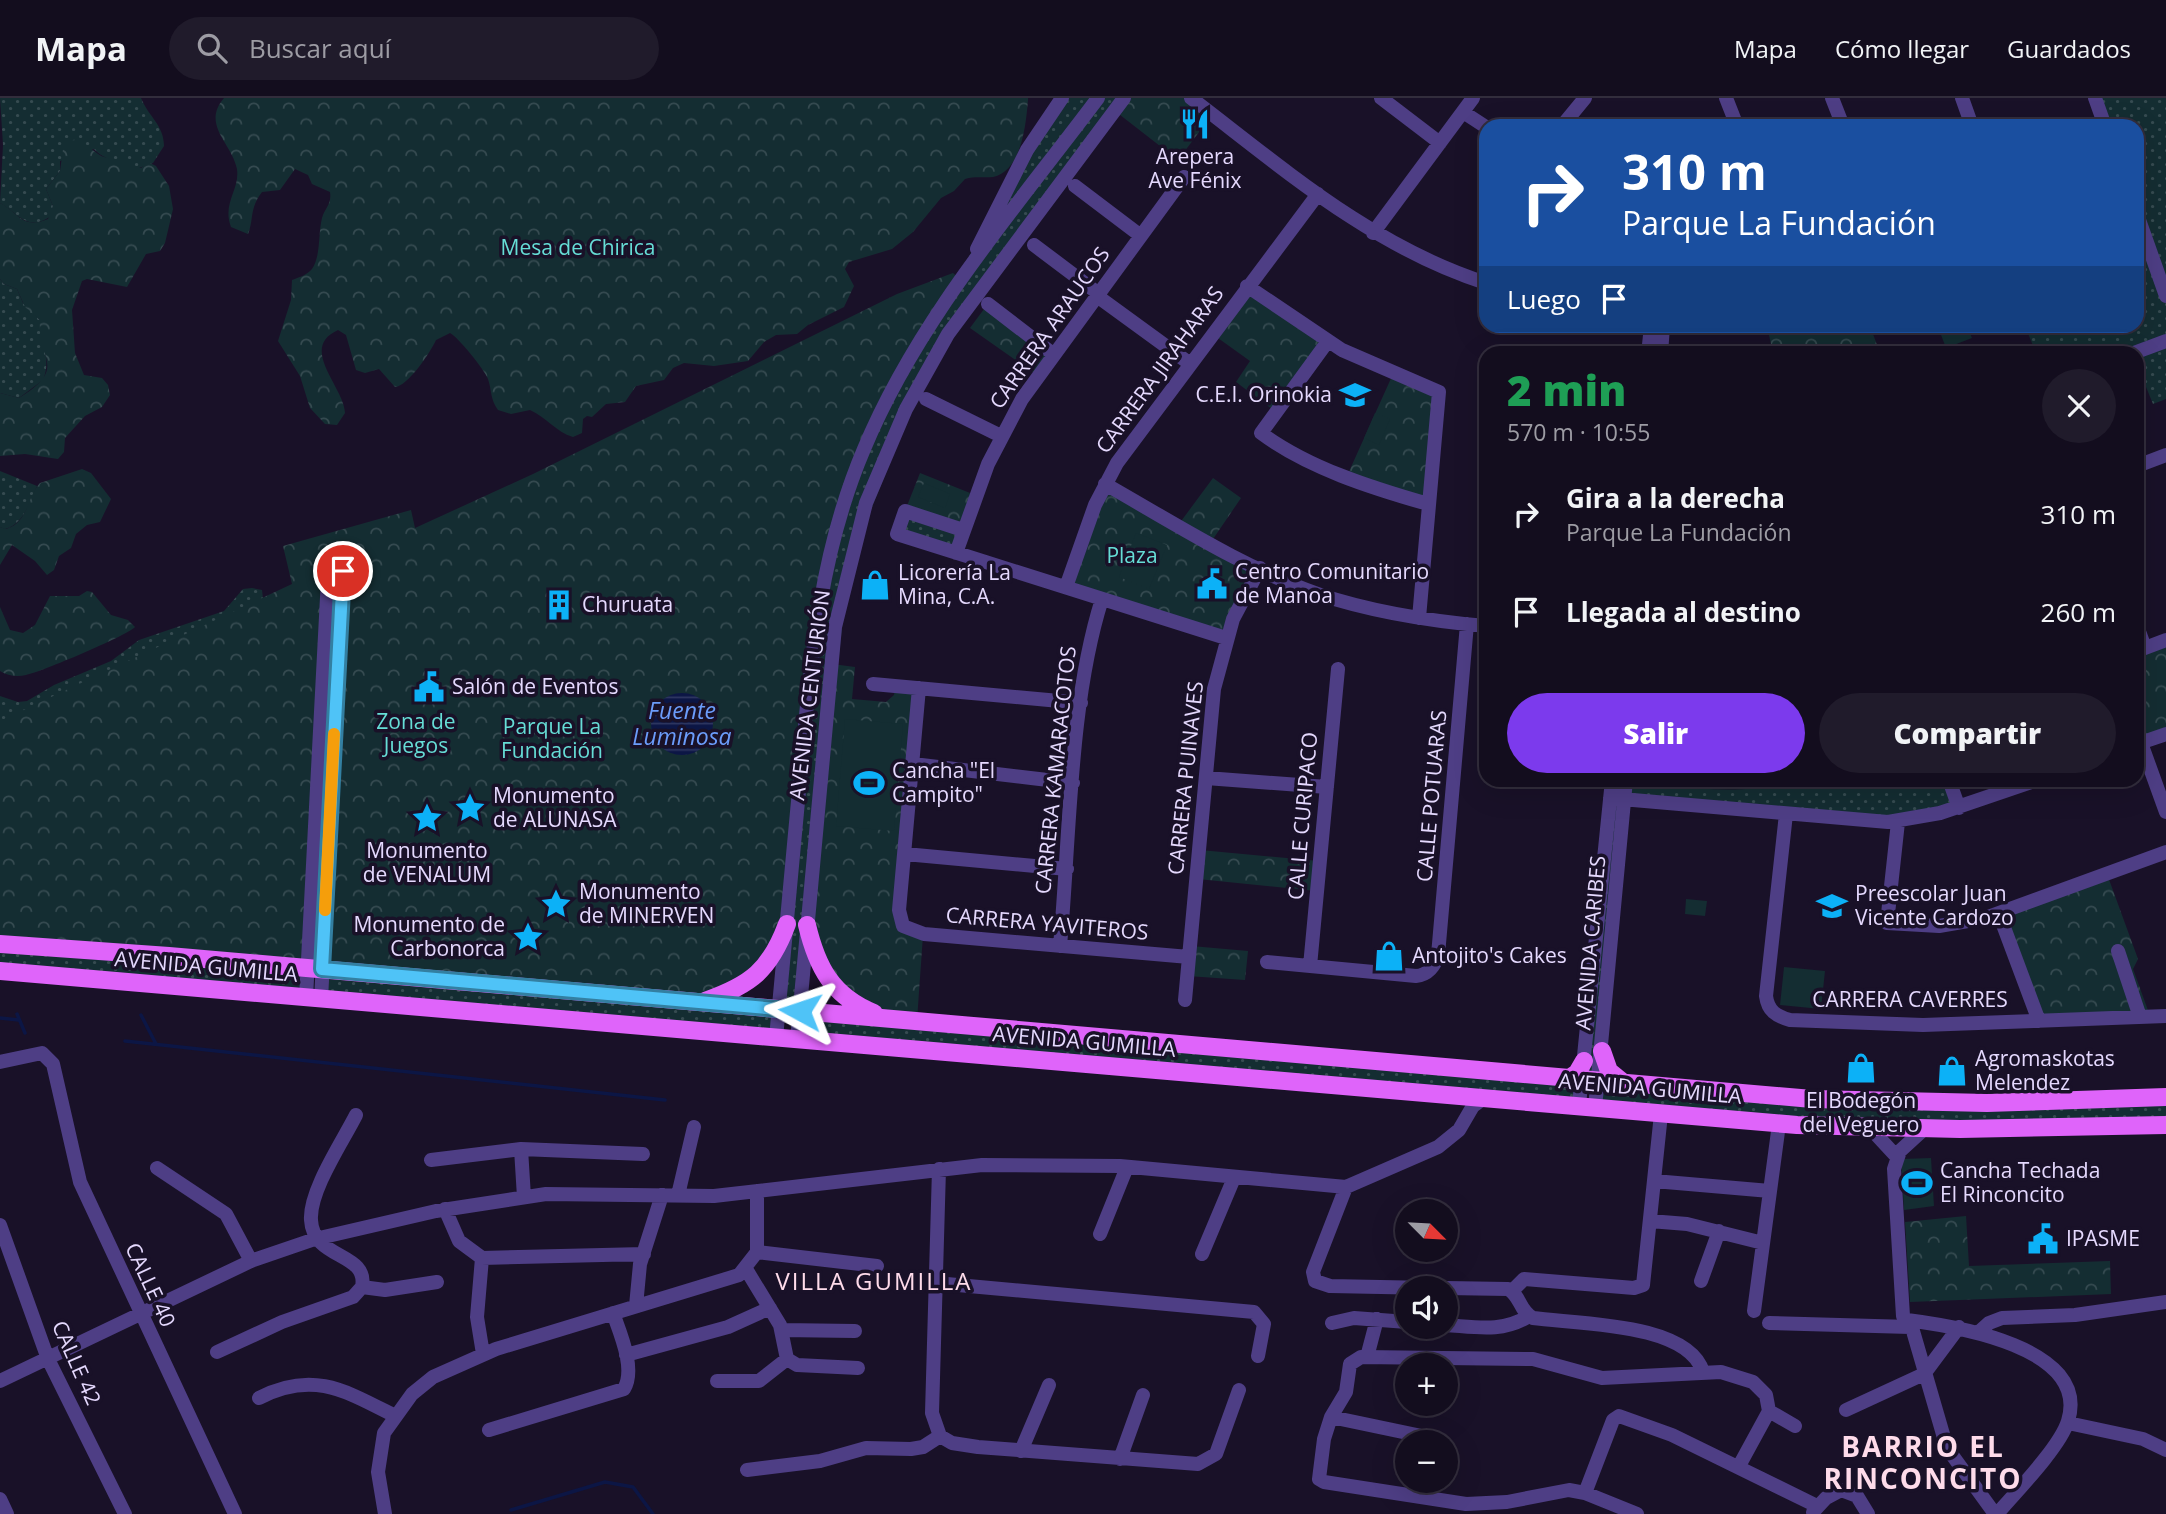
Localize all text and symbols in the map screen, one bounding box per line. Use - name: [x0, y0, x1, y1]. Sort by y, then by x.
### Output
- search box: [169, 17, 659, 80]
- text: Mapa: [35, 26, 127, 71]
- icon: search: [193, 29, 231, 67]
- text: Buscar aquí: [249, 30, 391, 66]
- text: Mapa: [1734, 32, 1797, 65]
- text: Cómo llegar: [1835, 32, 1969, 65]
- text: Guardados: [2007, 32, 2131, 65]
- restaurant icon: Arepera Ave Fénix: [1178, 107, 1212, 141]
- text: 310 m: [1622, 138, 1767, 204]
- place label: Arepera Ave Fénix: [1149, 142, 1241, 194]
- icon: right: [1507, 147, 1598, 238]
- text: Parque La Fundación: [1622, 201, 1936, 244]
- park label: Mesa de Chirica: [501, 233, 655, 261]
- street label: CARRERA ARAUCOS: [983, 241, 1116, 414]
- street label: CARRERA JIRAHARAS: [1089, 280, 1229, 459]
- icon: arrive: [1595, 280, 1633, 318]
- text: Luego: [1507, 281, 1581, 317]
- text: 2 min: [1507, 361, 1626, 418]
- button: close: [2042, 369, 2116, 443]
- school or university icon: C.E.I. Orinokia: [1338, 378, 1372, 412]
- place label: C.E.I. Orinokia: [1196, 380, 1332, 408]
- text: 570 m · 10:55: [1507, 416, 1650, 448]
- text: Gira a la derecha: [1566, 480, 1785, 516]
- icon: right: [1507, 495, 1545, 533]
- text: 310 m: [2041, 496, 2116, 532]
- text: Parque La Fundación: [1566, 516, 1792, 548]
- pin: [313, 541, 373, 601]
- park label: Plaza: [1106, 541, 1158, 569]
- icon: arrive: [324, 552, 362, 590]
- place label: Centro Comunitario de Manoa: [1235, 557, 1429, 609]
- place label: Licorería La Mina, C.A.: [898, 558, 1011, 610]
- public building icon: Centro Comunitario de Manoa: [1195, 567, 1229, 601]
- shop icon: Licorería La Mina, C.A.: [858, 568, 892, 602]
- building icon: Churuata: [542, 588, 576, 622]
- street label: AVENIDA CENTURIÓN: [782, 588, 836, 802]
- place label: Churuata: [582, 590, 673, 618]
- icon: arrive: [1507, 593, 1545, 631]
- text: Llegada al destino: [1566, 594, 1801, 630]
- text: 260 m: [2041, 594, 2116, 630]
- street label: CARRERA KAMARACOTOS: [1028, 644, 1082, 895]
- public building icon: Salón de Eventos: [412, 670, 446, 704]
- place label: Salón de Eventos: [452, 672, 619, 700]
- street label: CARRERA PUINAVES: [1161, 680, 1209, 876]
- button: Salir: [1507, 693, 1805, 773]
- button: Compartir: [1819, 693, 2116, 773]
- water label: Fuente Luminosa: [632, 694, 732, 752]
- park label: Zona de Juegos: [376, 707, 456, 759]
- street label: CALLE POTUARAS: [1410, 709, 1452, 883]
- park label: Parque La Fundación: [501, 712, 603, 764]
- street label: CALLE CURIPACO: [1281, 731, 1323, 901]
- place label: Cancha "El Campito": [892, 756, 995, 808]
- sports icon: Cancha "El Campito": [852, 766, 886, 800]
- place label: Monumento de ALUNASA: [493, 781, 617, 833]
- place icon: Monumento de ALUNASA: [453, 791, 487, 825]
- place icon: Monumento de VENALUM: [410, 801, 444, 835]
- place label: Monumento de VENALUM: [363, 836, 491, 888]
- street label: AVENIDA CARIBES: [1568, 854, 1612, 1031]
- place label: Monumento de MINERVEN: [579, 877, 714, 929]
- place label: Preescolar Juan Vicente Cardozo: [1855, 879, 2014, 931]
- place icon: Monumento de MINERVEN: [539, 887, 573, 921]
- school or university icon: Preescolar Juan Vicente Cardozo: [1815, 889, 1849, 923]
- street label: CARRERA YAVITEROS: [945, 900, 1150, 946]
- place label: Monumento de Carbonorca: [353, 910, 505, 962]
- place icon: Monumento de Carbonorca: [511, 920, 545, 954]
- shop icon: Antojito's Cakes: [1372, 939, 1406, 973]
- place label: Antojito's Cakes: [1412, 941, 1567, 969]
- street label: AVENIDA GUMILLA: [113, 944, 299, 988]
- position arrow: [763, 974, 837, 1048]
- street label: CARRERA CAVERRES: [1812, 985, 2008, 1013]
- street label: AVENIDA GUMILLA: [991, 1019, 1177, 1063]
- place label: Agromaskotas Melendez: [1975, 1044, 2115, 1096]
- shop icon: El Bodegón del Veguero: [1844, 1051, 1878, 1085]
- shop icon: Agromaskotas Melendez: [1935, 1054, 1969, 1088]
- street label: AVENIDA GUMILLA: [1557, 1066, 1743, 1110]
- place label: El Bodegón del Veguero: [1803, 1086, 1920, 1138]
- place label: Cancha Techada El Rinconcito: [1940, 1156, 2100, 1208]
- sports icon: Cancha Techada El Rinconcito: [1900, 1166, 1934, 1200]
- north arrow: [1395, 1199, 1458, 1262]
- map controls: [1395, 1199, 1458, 1493]
- public building icon: IPASME: [2026, 1222, 2060, 1256]
- place label: IPASME: [2066, 1224, 2140, 1252]
- street label: CALLE 40: [119, 1238, 183, 1331]
- district label: VILLA GUMILLA: [776, 1264, 972, 1297]
- button: sound: [1395, 1276, 1458, 1339]
- street label: CALLE 42: [46, 1316, 108, 1409]
- button: +: [1395, 1353, 1458, 1416]
- district label: BARRIO EL RINCONCITO: [1823, 1427, 2023, 1497]
- button: −: [1395, 1430, 1458, 1493]

